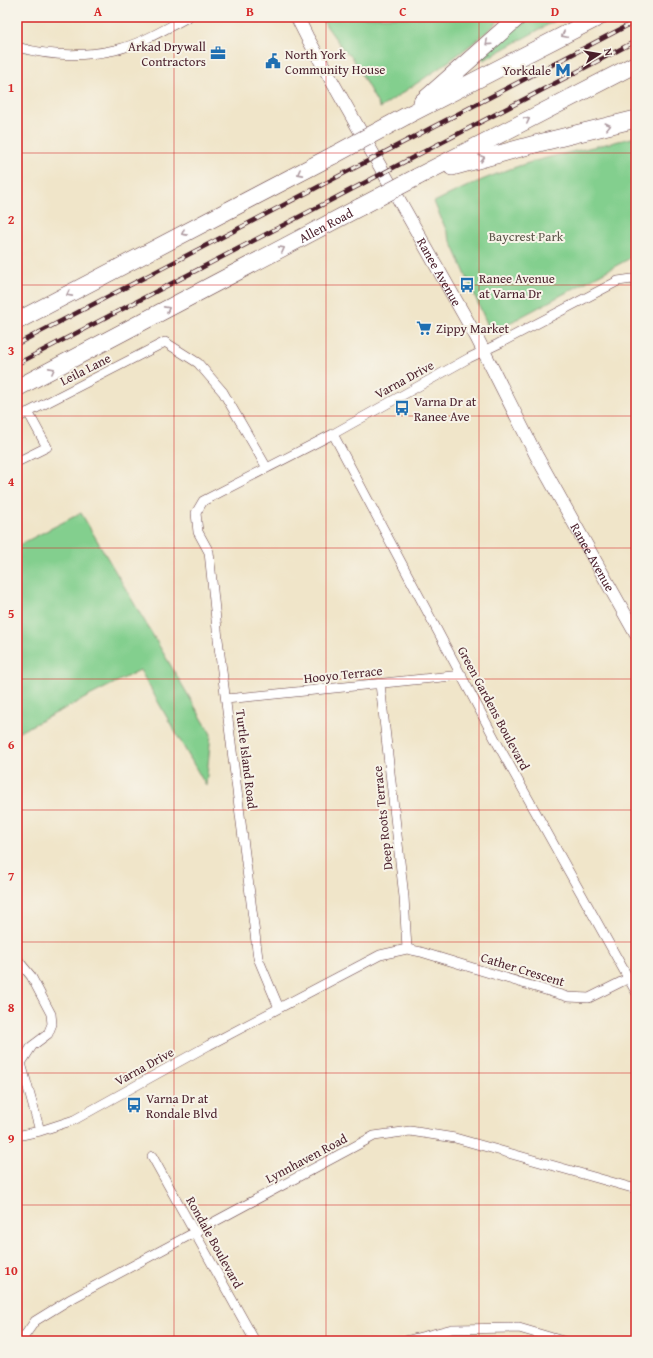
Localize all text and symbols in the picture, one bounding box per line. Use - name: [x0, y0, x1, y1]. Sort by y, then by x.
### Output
- text: A: [94, 2, 103, 21]
- text: B: [246, 2, 254, 21]
- text: C: [399, 2, 407, 21]
- text: D: [551, 2, 559, 21]
- one-way arrow: [561, 30, 568, 38]
- north arrow: [579, 34, 619, 74]
- place label: Arkad Drywall Contractors: [128, 37, 206, 71]
- one-way arrow: [485, 38, 493, 45]
- office icon: Arkad Drywall Contractors: [209, 44, 227, 62]
- place label: North York Community House: [285, 45, 385, 79]
- text: N: [600, 47, 618, 58]
- public building icon: North York Community House: [264, 52, 282, 70]
- place label: Yorkdale: [503, 61, 551, 80]
- metro station icon: Yorkdale: [554, 61, 572, 79]
- text: 1: [8, 78, 14, 97]
- one-way arrow: [522, 117, 530, 125]
- one-way arrow: [604, 123, 611, 131]
- one-way arrow: [478, 154, 485, 163]
- one-way arrow: [296, 168, 304, 176]
- street label: Allen Road: [295, 203, 356, 248]
- text: 2: [8, 210, 15, 229]
- park label: Baycrest Park: [489, 227, 564, 246]
- one-way arrow: [181, 229, 189, 236]
- street label: Ranee Avenue: [412, 234, 466, 310]
- one-way arrow: [278, 246, 285, 254]
- place label: Ranee Avenue at Varna Dr: [479, 269, 555, 303]
- bus stop icon: Ranee Avenue at Varna Dr: [458, 276, 476, 294]
- one-way arrow: [66, 289, 74, 297]
- one-way arrow: [162, 307, 170, 314]
- supermarket icon: Zippy Market: [415, 319, 433, 337]
- place label: Zippy Market: [436, 319, 510, 338]
- text: 3: [8, 341, 14, 360]
- street label: Leila Lane: [57, 349, 114, 390]
- street label: Varna Drive: [371, 355, 437, 403]
- one-way arrow: [47, 367, 55, 375]
- place label: Varna Dr at Ranee Ave: [414, 392, 477, 426]
- bus stop icon: Varna Dr at Ranee Ave: [393, 399, 411, 417]
- text: 4: [8, 472, 15, 491]
- street label: Ranee Avenue: [566, 519, 619, 595]
- text: 5: [8, 604, 15, 623]
- street label: Green Gardens Boulevard: [453, 643, 534, 774]
- street label: Hooyo Terrace: [303, 661, 383, 688]
- street label: Turtle Island Road: [231, 708, 262, 810]
- text: 6: [8, 735, 15, 754]
- street label: Deep Roots Terrace: [368, 765, 397, 871]
- text: 7: [8, 867, 15, 886]
- street label: Cather Crescent: [479, 948, 567, 991]
- text: 8: [8, 998, 15, 1017]
- street label: Varna Drive: [111, 1042, 177, 1090]
- place label: Varna Dr at Rondale Blvd: [146, 1089, 218, 1123]
- bus stop icon: Varna Dr at Rondale Blvd: [125, 1096, 143, 1114]
- text: 9: [8, 1129, 15, 1148]
- street label: Lynnhaven Road: [262, 1129, 351, 1188]
- street label: Rondale Boulevard: [181, 1193, 248, 1292]
- text: 10: [4, 1261, 18, 1280]

